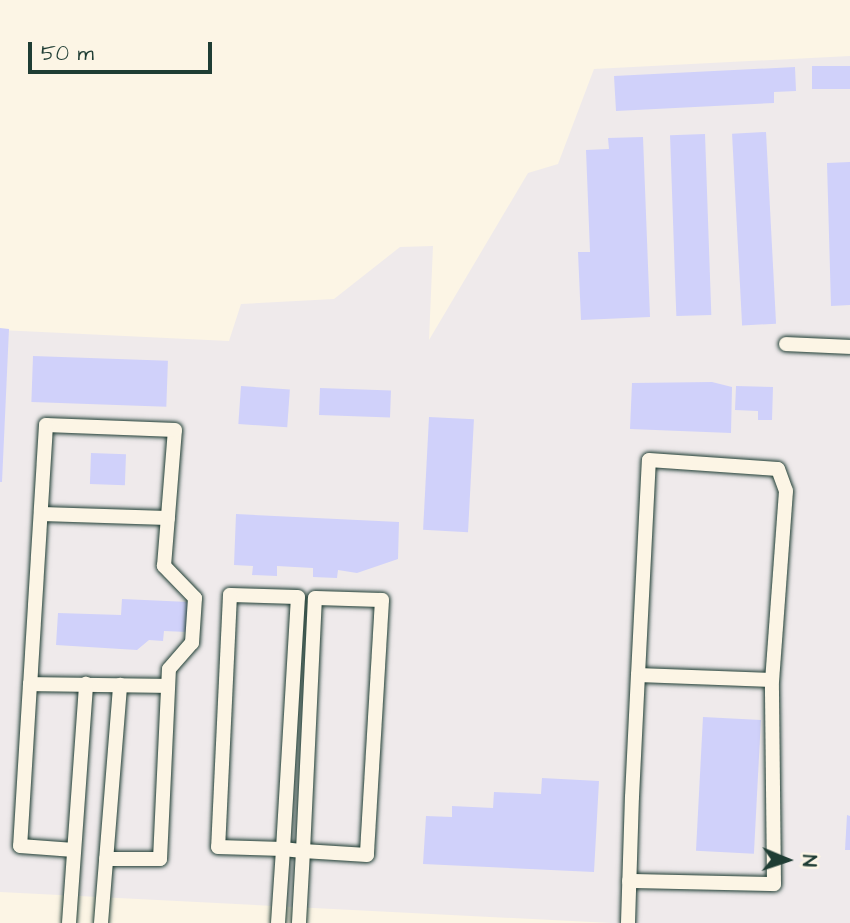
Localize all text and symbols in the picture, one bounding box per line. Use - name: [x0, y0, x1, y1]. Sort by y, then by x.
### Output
- scale bar: [32, 28, 215, 72]
- text: 50 m: [41, 39, 94, 68]
- north arrow: [752, 825, 822, 895]
- text: N: [795, 854, 822, 867]

